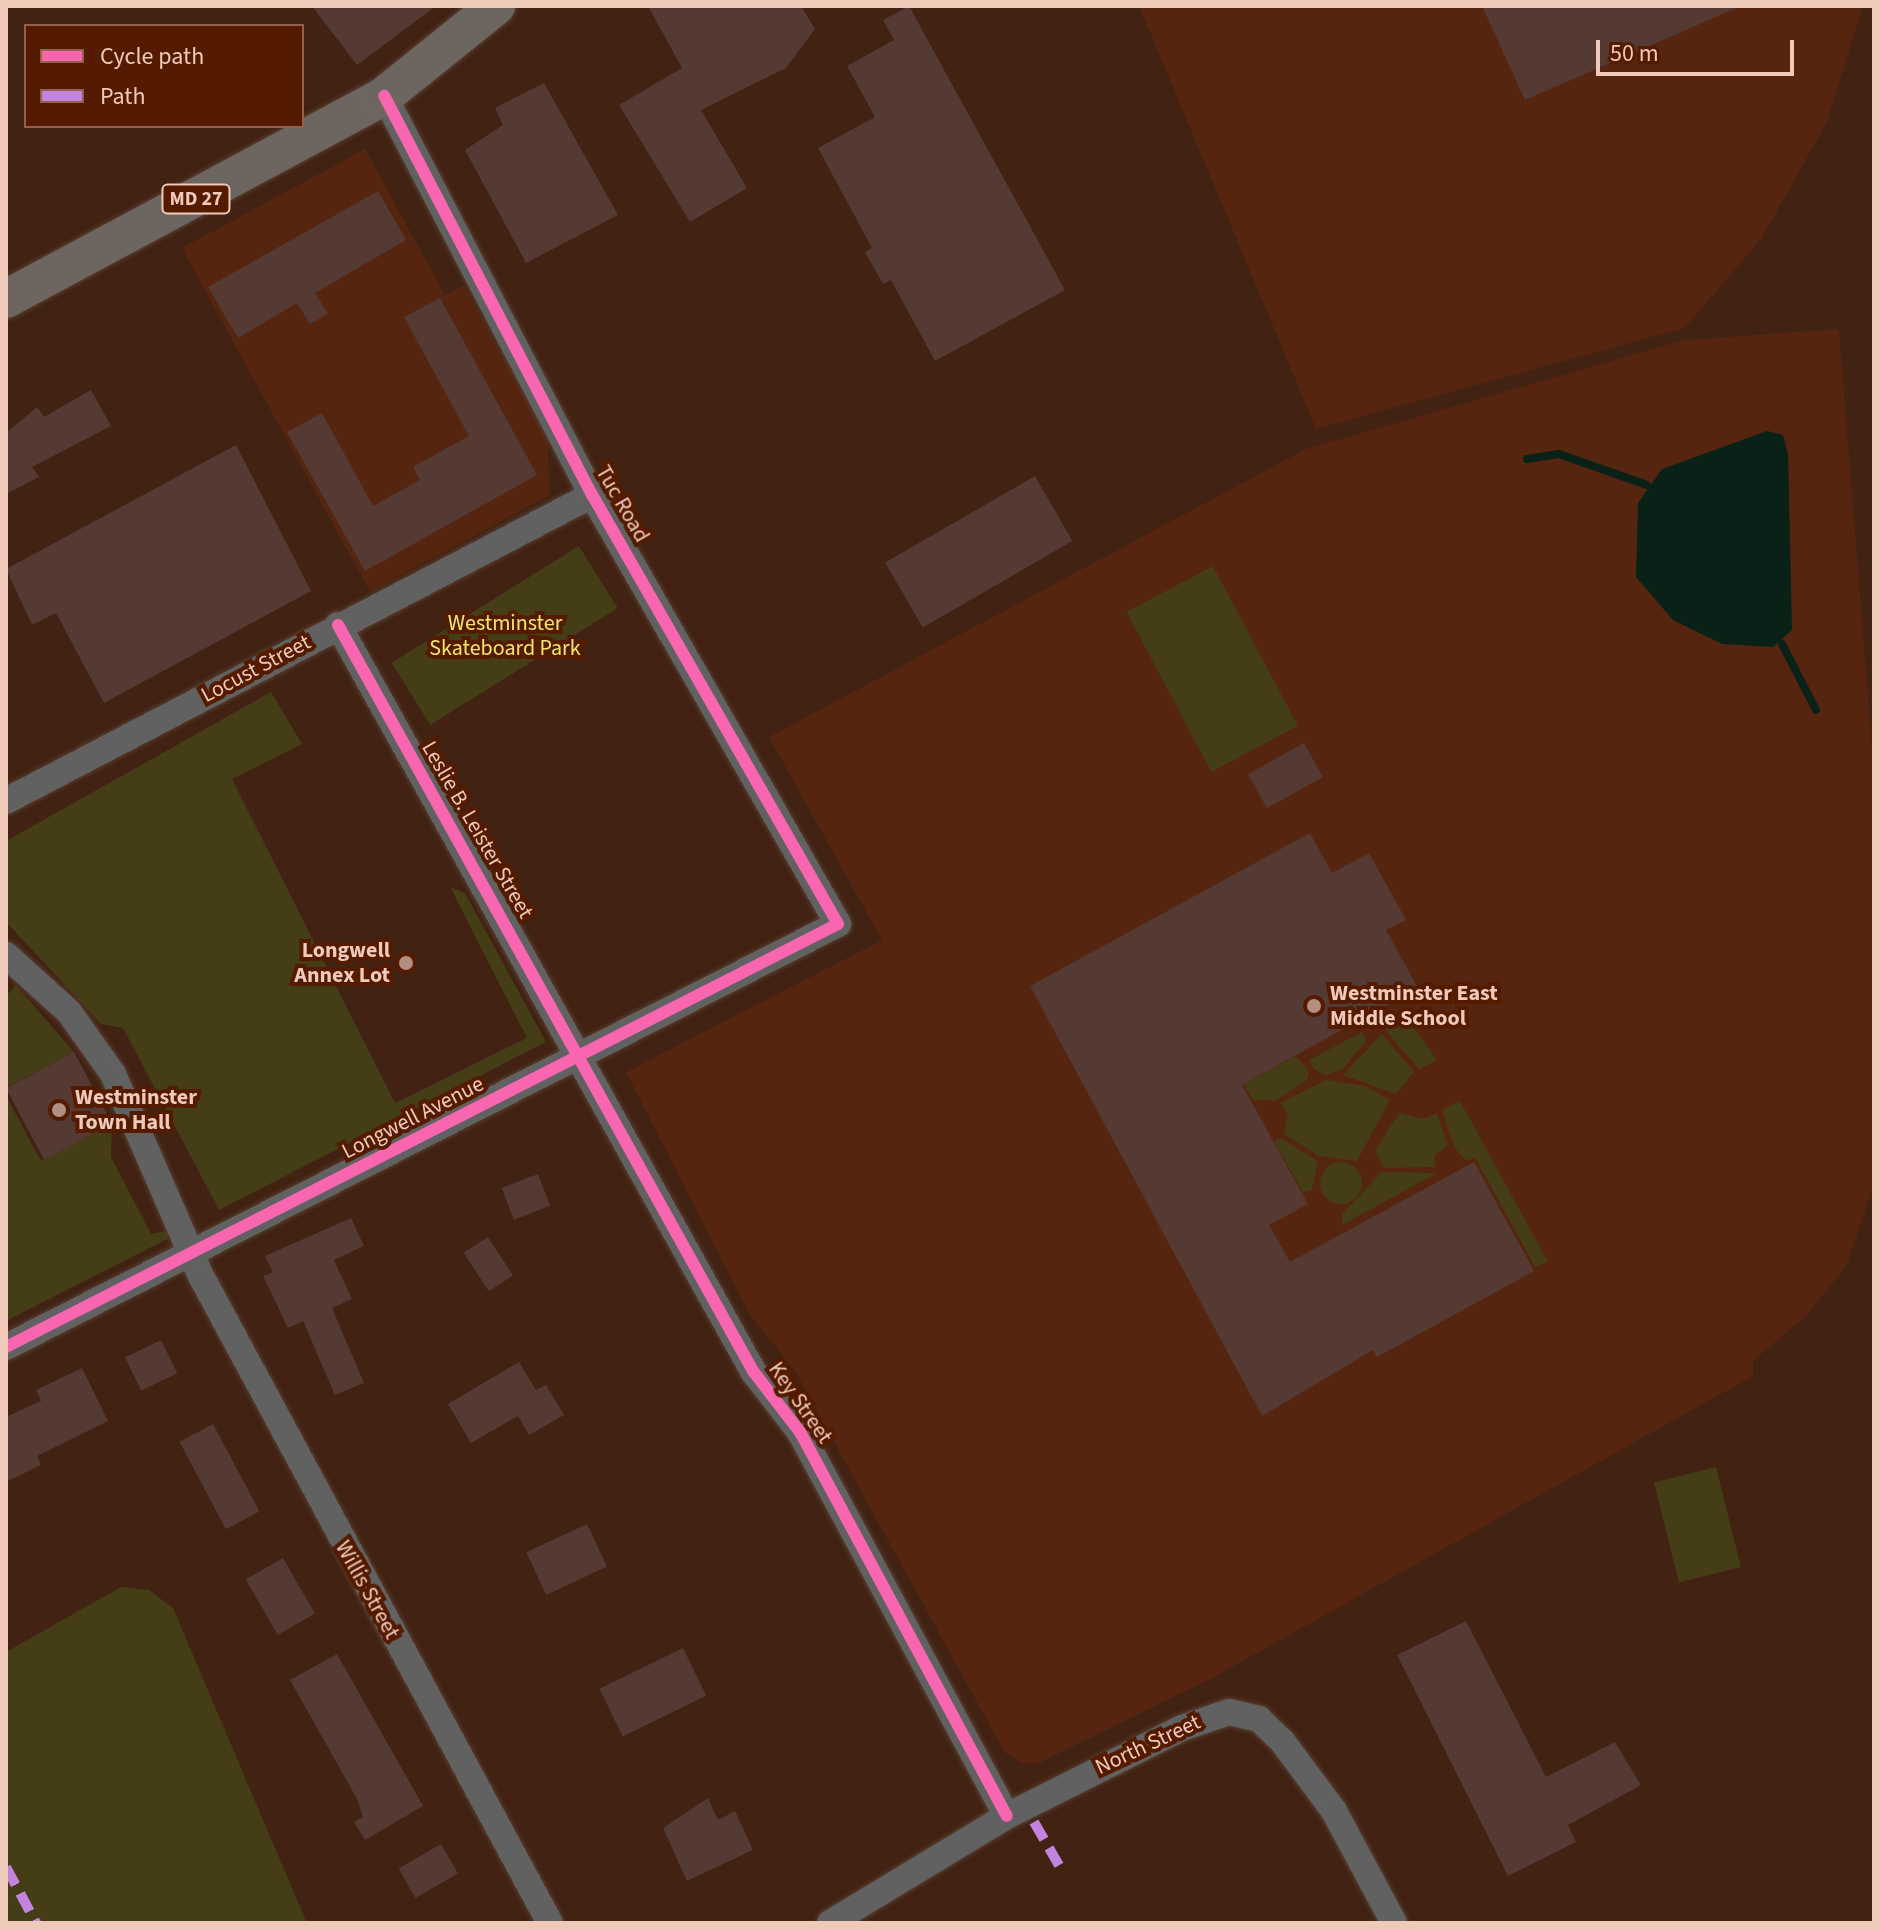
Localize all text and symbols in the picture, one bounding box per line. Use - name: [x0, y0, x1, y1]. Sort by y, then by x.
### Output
- legend: [24, 24, 304, 128]
- scale bar: [1600, 24, 1798, 74]
- text: 50 m: [1610, 36, 1659, 71]
- text: Cycle path: [100, 39, 204, 74]
- text: Path: [100, 79, 146, 114]
- road number: MD 27: [160, 183, 232, 215]
- street label: Tuc Road: [589, 461, 655, 547]
- park label: Westminster Skateboard Park: [429, 610, 581, 662]
- street label: Locust Street: [197, 629, 315, 709]
- street label: Leslie B. Leister Street: [415, 737, 539, 923]
- place label: Longwell Annex Lot: [294, 937, 390, 988]
- marker: Longwell Annex Lot: [397, 954, 415, 972]
- place label: Westminster East Middle School: [1330, 980, 1498, 1032]
- marker: Westminster East Middle School: [1305, 997, 1323, 1015]
- street label: Longwell Avenue: [338, 1071, 488, 1165]
- place label: Westminster Town Hall: [75, 1084, 197, 1136]
- marker: Westminster Town Hall: [50, 1101, 68, 1119]
- street label: Key Street: [762, 1357, 838, 1449]
- street label: Willis Street: [329, 1536, 405, 1644]
- street label: North Street: [1091, 1709, 1205, 1781]

